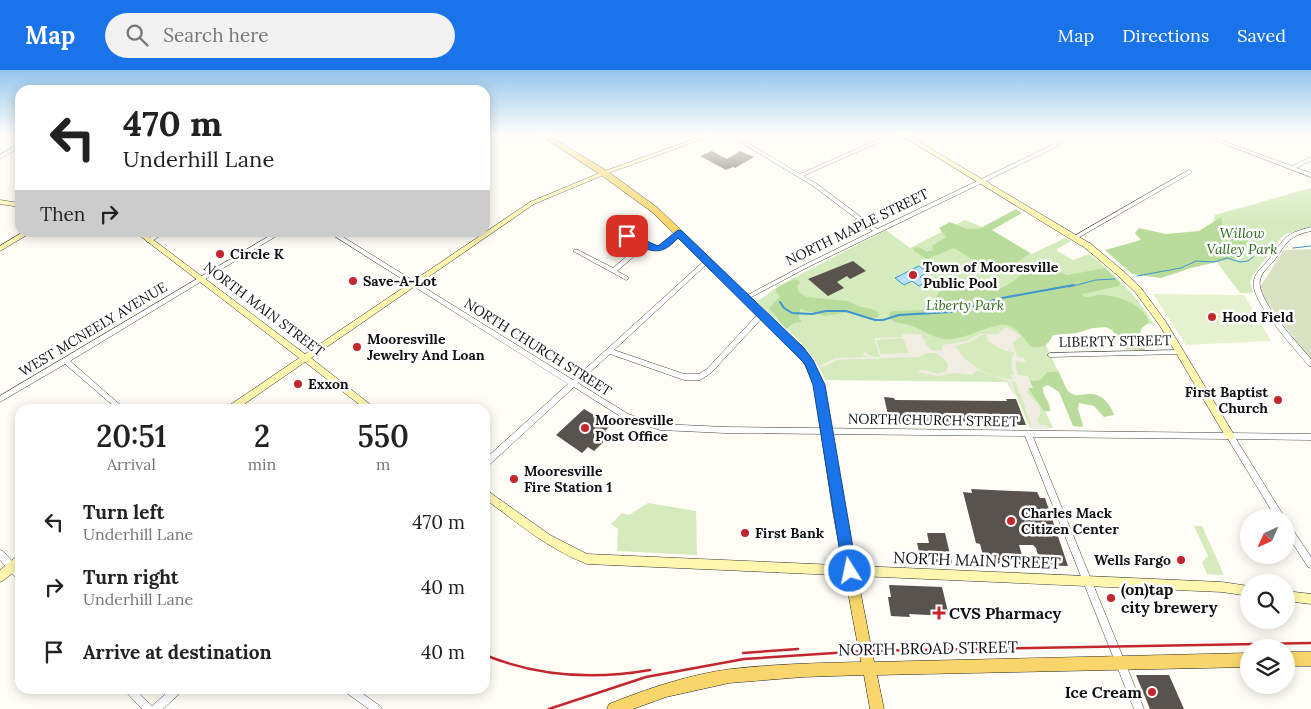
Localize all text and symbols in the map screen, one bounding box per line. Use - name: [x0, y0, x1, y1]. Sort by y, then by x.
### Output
- search box: [105, 13, 455, 58]
- text: Map: [25, 20, 75, 51]
- icon: search: [123, 21, 151, 49]
- text: Search here: [163, 23, 269, 47]
- text: Map: [1058, 24, 1094, 47]
- text: Directions: [1122, 24, 1209, 47]
- text: Saved: [1237, 24, 1286, 47]
- text: 470 m: [123, 101, 222, 146]
- icon: left: [40, 105, 105, 170]
- text: Underhill Lane: [123, 145, 274, 173]
- street label: NORTH MAPLE STREET: [783, 185, 931, 269]
- icon: right: [95, 200, 123, 228]
- text: Then: [40, 202, 85, 226]
- pin: [606, 215, 648, 257]
- icon: arrive: [613, 222, 641, 250]
- park label: Willow Valley Park: [1207, 224, 1277, 258]
- place label: Circle K: [230, 245, 284, 263]
- marker: Circle K: [214, 248, 226, 260]
- street label: NORTH MAIN STREET: [200, 258, 328, 360]
- place label: Town of Mooresville Public Pool: [923, 258, 1059, 292]
- marker: Town of Mooresville Public Pool: [907, 269, 919, 281]
- place label: Save-A-Lot: [363, 272, 437, 290]
- marker: Save-A-Lot: [347, 275, 359, 287]
- street label: WEST MCNEELY AVENUE: [16, 278, 170, 380]
- street label: NORTH CHURCH STREET: [461, 294, 615, 400]
- park label: Liberty Park: [926, 296, 1004, 314]
- place label: Hood Field: [1222, 308, 1293, 326]
- marker: Hood Field: [1206, 311, 1218, 323]
- place label: Mooresville Jewelry And Loan: [367, 330, 485, 364]
- street label: LIBERTY STREET: [1058, 331, 1172, 351]
- marker: Mooresville Jewelry And Loan: [351, 341, 363, 353]
- place label: Exxon: [308, 375, 349, 393]
- marker: Exxon: [292, 378, 304, 390]
- place label: First Baptist Church: [1185, 383, 1268, 417]
- marker: First Baptist Church: [1272, 394, 1284, 406]
- street label: NORTH CHURCH STREET: [848, 410, 1018, 430]
- place label: Mooresville Post Office: [595, 411, 674, 445]
- text: 20:51: [96, 417, 167, 455]
- text: 2: [254, 417, 270, 455]
- text: 550: [357, 417, 409, 455]
- marker: Mooresville Post Office: [579, 422, 591, 434]
- text: Arrival: [107, 454, 156, 474]
- text: min: [248, 454, 276, 474]
- text: m: [376, 454, 390, 474]
- place label: Mooresville Fire Station 1: [524, 462, 612, 496]
- marker: Mooresville Fire Station 1: [508, 473, 520, 485]
- text: Turn left: [83, 500, 164, 524]
- place label: Charles Mack Citizen Center: [1021, 504, 1119, 538]
- icon: left: [40, 508, 68, 536]
- north arrow: [1240, 509, 1295, 564]
- map controls: [1240, 509, 1295, 694]
- text: 470 m: [412, 510, 465, 534]
- marker: Charles Mack Citizen Center: [1005, 515, 1017, 527]
- text: Underhill Lane: [83, 524, 193, 544]
- place label: First Bank: [755, 524, 825, 542]
- marker: First Bank: [739, 527, 751, 539]
- position arrow: [823, 544, 875, 596]
- street label: NORTH MAIN STREET: [893, 547, 1061, 573]
- place label: Wells Fargo: [1094, 551, 1171, 569]
- marker: Wells Fargo: [1175, 554, 1187, 566]
- text: Turn right: [83, 565, 179, 589]
- icon: right: [40, 573, 68, 601]
- button: search: [1240, 574, 1295, 629]
- text: 40 m: [421, 575, 465, 599]
- place label: (on)tap city brewery: [1121, 579, 1218, 617]
- text: Underhill Lane: [83, 589, 193, 609]
- marker: (on)tap city brewery: [1105, 592, 1117, 604]
- place label: CVS Pharmacy: [949, 603, 1061, 623]
- marker: CVS Pharmacy: [933, 607, 945, 619]
- street label: NORTH BROAD STREET: [838, 636, 1018, 660]
- icon: arrive: [40, 638, 68, 666]
- button: layers: [1240, 639, 1295, 694]
- text: Arrive at destination: [83, 640, 272, 664]
- text: 40 m: [421, 640, 465, 664]
- place label: Ice Cream: [1065, 682, 1142, 702]
- marker: Ice Cream: [1146, 686, 1158, 698]

